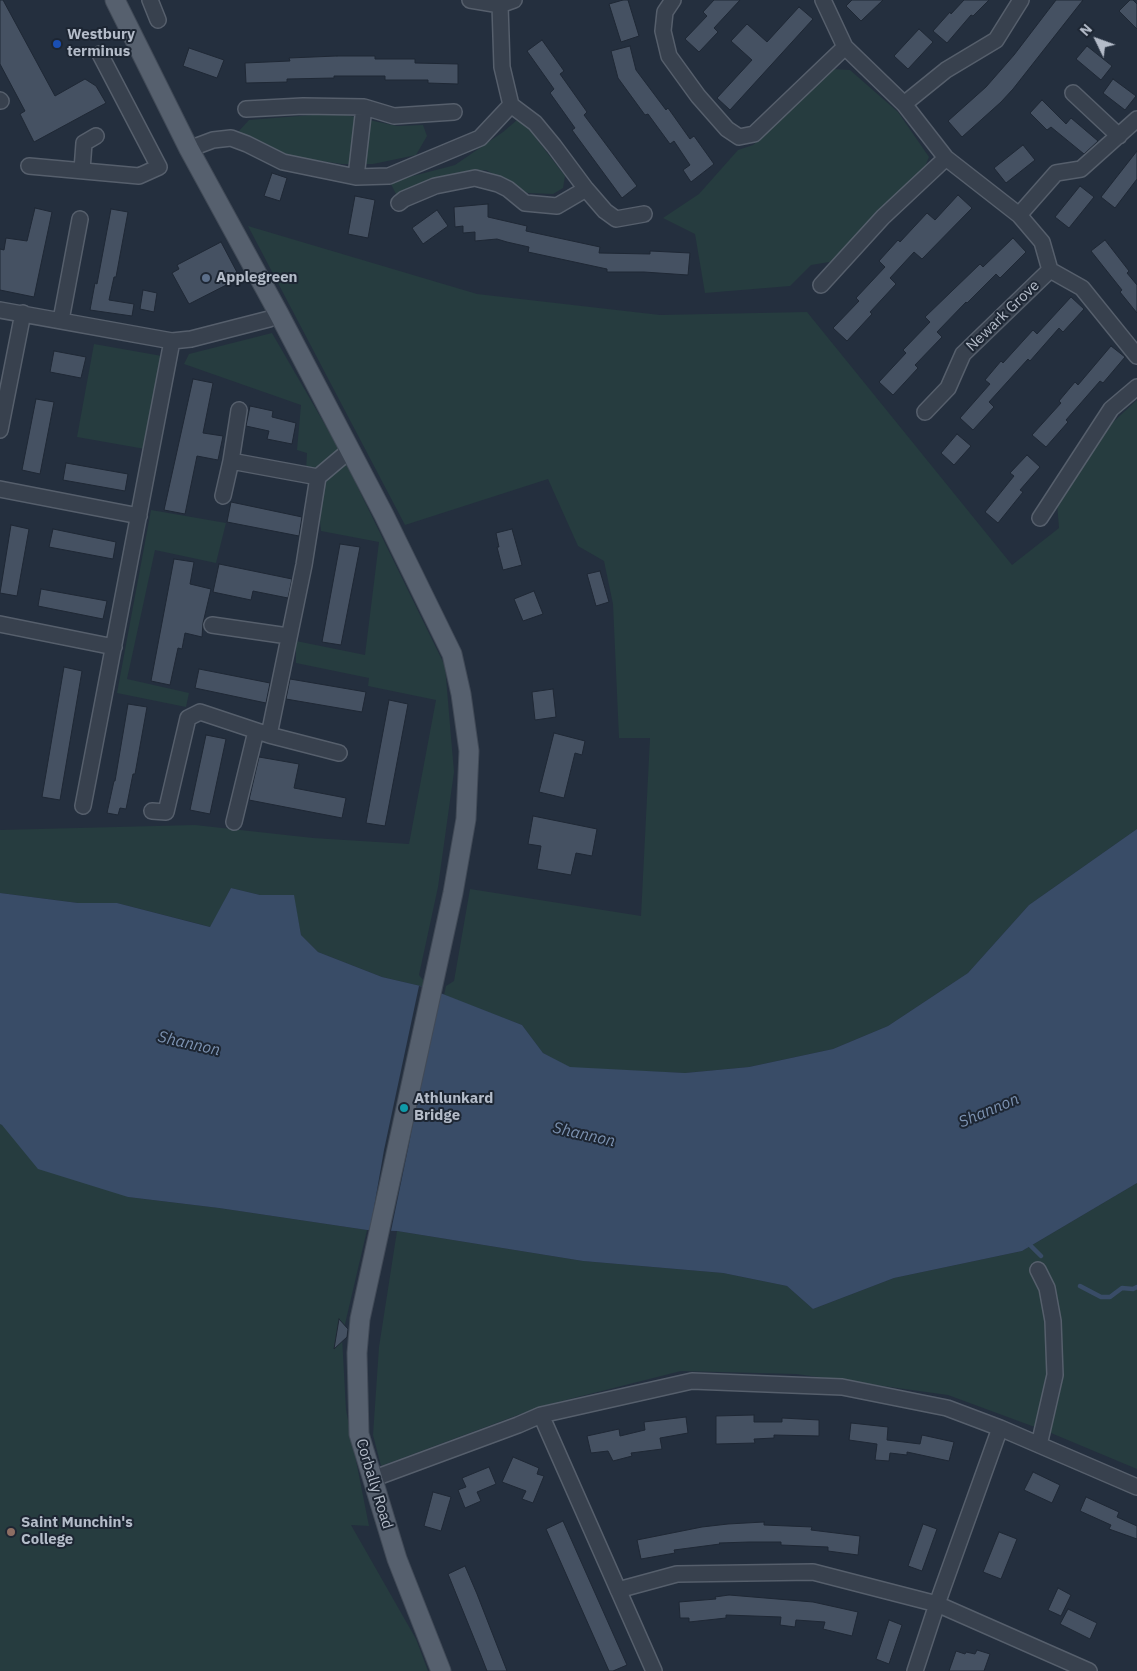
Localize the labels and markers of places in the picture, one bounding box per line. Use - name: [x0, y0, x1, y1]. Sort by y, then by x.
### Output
- place label: Westbury terminus: [67, 26, 135, 61]
- marker: Westbury terminus: [51, 38, 63, 50]
- place label: Applegreen: [216, 269, 298, 287]
- marker: Applegreen: [200, 272, 212, 284]
- place label: Athlunkard Bridge: [414, 1090, 493, 1125]
- marker: Athlunkard Bridge: [398, 1102, 410, 1114]
- place label: Saint Munchin's College: [21, 1514, 133, 1549]
- marker: Saint Munchin's College: [5, 1526, 17, 1538]

